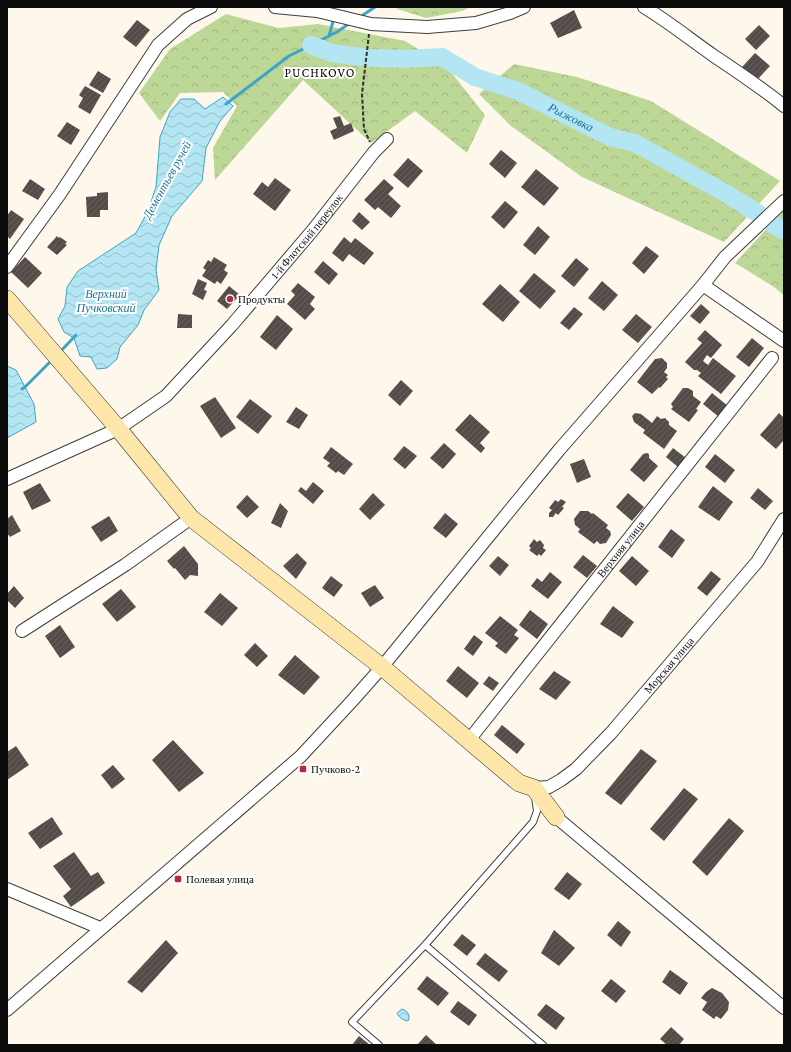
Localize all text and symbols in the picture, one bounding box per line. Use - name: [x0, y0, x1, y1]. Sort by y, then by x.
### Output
- district label: PUCHKOVO: [285, 65, 355, 80]
- water label: Рыжовка: [545, 100, 596, 135]
- water label: Дементьев ручей: [139, 139, 194, 222]
- street label: 1-й Флотский переулок: [268, 191, 345, 281]
- water label: Верхний Пучковский: [76, 287, 135, 315]
- place label: Продукты: [238, 293, 286, 305]
- marker: Продукты: [225, 294, 235, 304]
- street label: Верхняя улица: [595, 518, 647, 579]
- street label: Морская улица: [642, 635, 696, 696]
- place label: Пучково-2: [311, 763, 360, 775]
- marker: Пучково-2: [298, 764, 308, 774]
- place label: Полевая улица: [186, 873, 254, 885]
- marker: Полевая улица: [173, 874, 183, 884]

